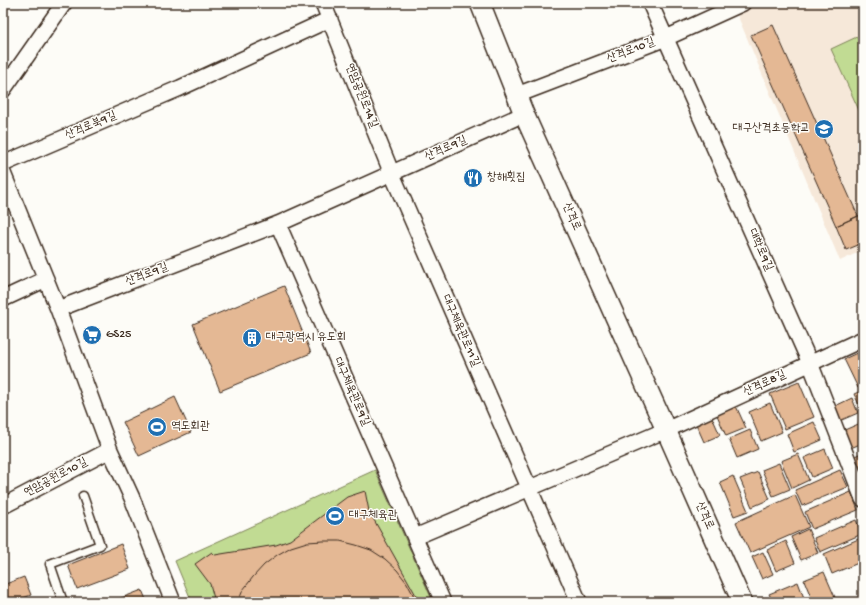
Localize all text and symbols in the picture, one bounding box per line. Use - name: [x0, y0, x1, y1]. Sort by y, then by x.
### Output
- street label: 산격로10길: [605, 35, 657, 67]
- street label: 연암공원로14길: [342, 62, 380, 131]
- street label: 산격로북9길: [63, 109, 119, 143]
- school or university icon: 대구산격초등학교: [813, 118, 835, 140]
- place label: 대구산격초등학교: [733, 122, 810, 136]
- street label: 산격로9길: [423, 133, 470, 164]
- restaurant icon: 창해횟집: [462, 167, 484, 189]
- place label: 창해횟집: [487, 170, 526, 185]
- street label: 산격로: [559, 201, 583, 233]
- street label: 대학로9길: [745, 227, 776, 274]
- street label: 산격로9길: [124, 260, 171, 290]
- street label: 대구체육관로11길: [438, 293, 482, 369]
- supermarket icon: GS25: [81, 324, 103, 346]
- building icon: 대구광역시 유도회: [241, 327, 263, 349]
- place label: GS25: [106, 328, 131, 342]
- place label: 대구광역시 유도회: [266, 331, 346, 345]
- street label: 대구체육관로9길: [330, 356, 373, 429]
- street label: 산격로8길: [742, 368, 789, 400]
- sports icon: 역도회관: [146, 416, 168, 438]
- place label: 역도회관: [171, 420, 210, 434]
- street label: 연암공원로10길: [22, 455, 90, 501]
- street label: 산격로: [692, 500, 716, 532]
- sports icon: 대구체육관: [324, 505, 346, 527]
- place label: 대구체육관: [349, 509, 398, 523]

